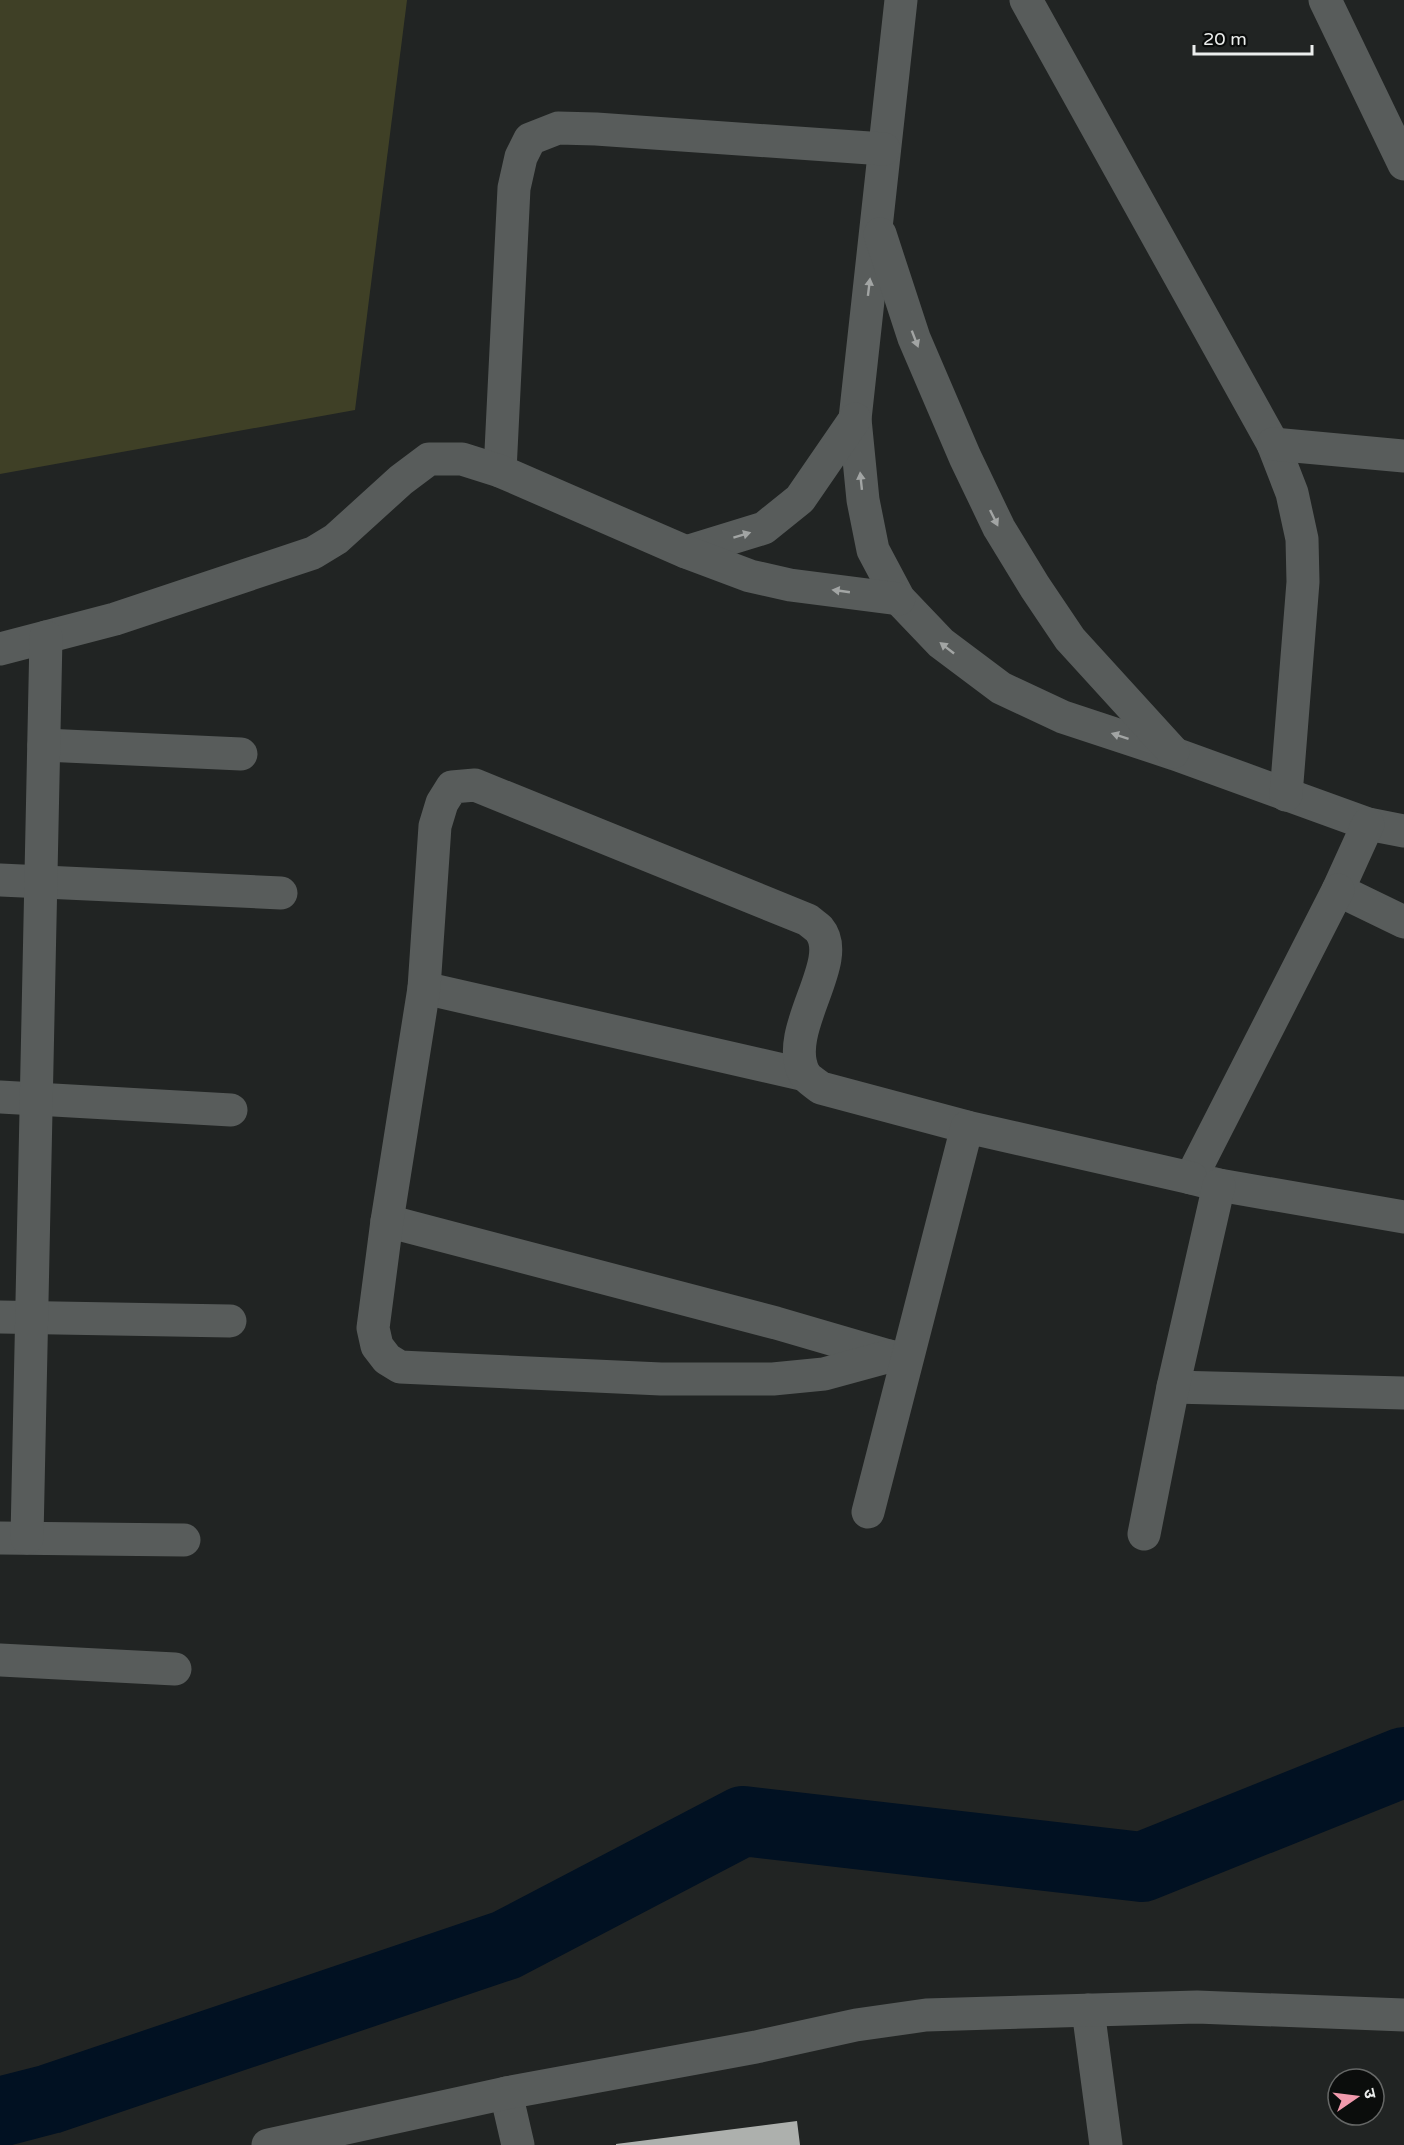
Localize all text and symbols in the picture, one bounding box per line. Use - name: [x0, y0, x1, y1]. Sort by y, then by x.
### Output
- scale bar: [1194, 18, 1312, 56]
- text: 20 m: [1203, 28, 1247, 50]
- one-way arrow: [865, 277, 874, 296]
- one-way arrow: [910, 331, 920, 349]
- one-way arrow: [856, 471, 866, 490]
- one-way arrow: [989, 509, 998, 526]
- one-way arrow: [733, 530, 751, 539]
- one-way arrow: [831, 587, 850, 596]
- one-way arrow: [940, 642, 956, 654]
- one-way arrow: [1111, 730, 1129, 740]
- north arrow: [1326, 2067, 1386, 2127]
- text: उ: [1359, 2087, 1381, 2101]

